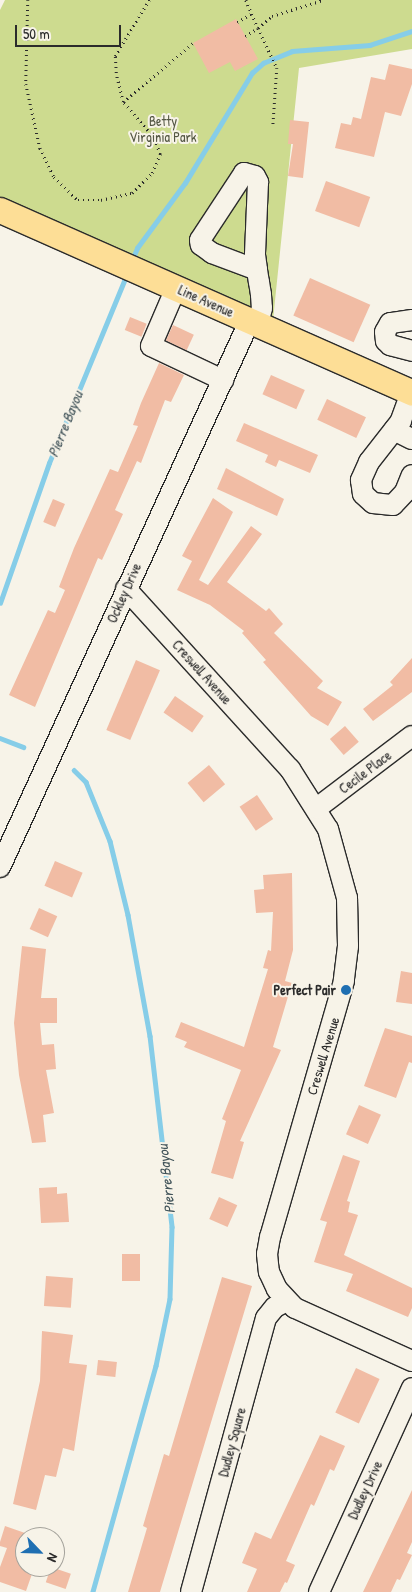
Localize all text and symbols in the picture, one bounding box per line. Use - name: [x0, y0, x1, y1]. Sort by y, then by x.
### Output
- scale bar: [18, 15, 124, 47]
- text: 50 m: [23, 23, 50, 44]
- park label: Betty Virginia Park: [129, 113, 197, 146]
- street label: Line Avenue: [176, 281, 236, 321]
- water label: Pierre Bayou: [44, 388, 86, 460]
- street label: Ockley Drive: [103, 560, 145, 626]
- street label: Creswell Avenue: [169, 636, 235, 708]
- street label: Cecile Place: [335, 747, 395, 797]
- place label: Perfect Pair: [273, 982, 336, 998]
- marker: Perfect Pair: [340, 984, 352, 996]
- street label: Creswell Avenue: [303, 1015, 343, 1097]
- water label: Pierre Bayou: [153, 1144, 179, 1214]
- street label: Dudley Square: [215, 1405, 249, 1479]
- street label: Dudley Drive: [344, 1458, 386, 1522]
- north arrow: [15, 1527, 65, 1577]
- text: N: [43, 1551, 63, 1565]

